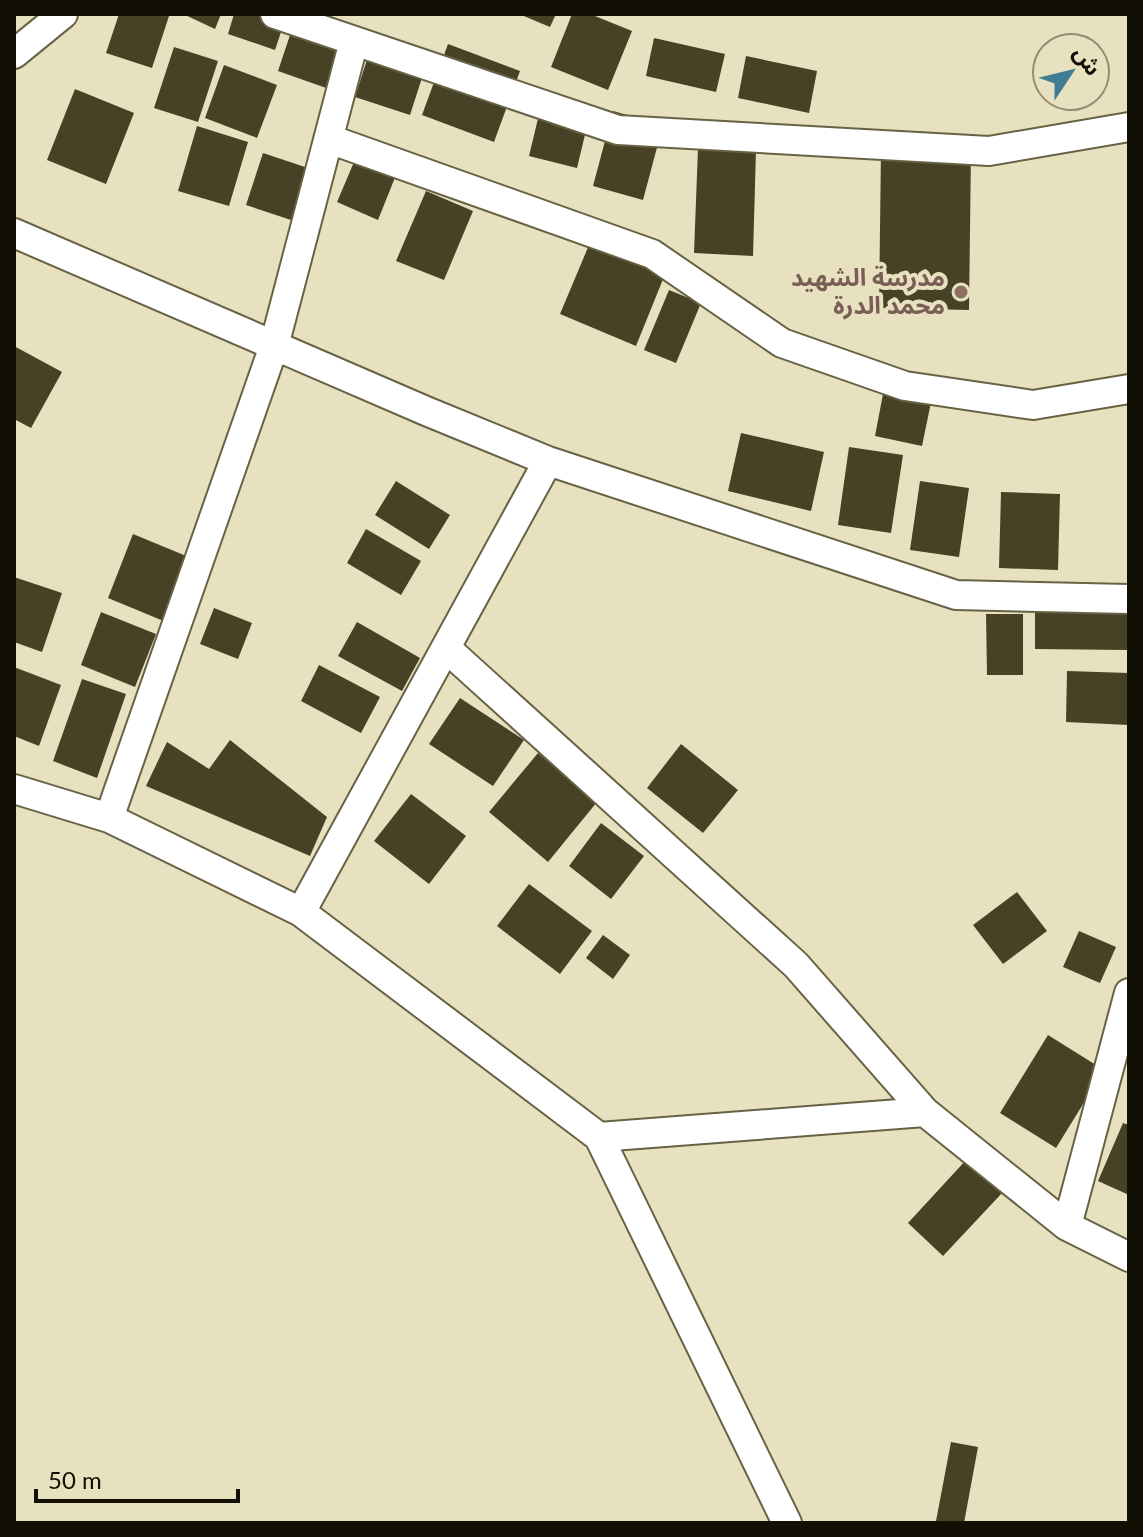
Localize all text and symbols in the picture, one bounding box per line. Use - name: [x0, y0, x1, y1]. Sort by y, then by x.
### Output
- north arrow: [1031, 32, 1111, 112]
- text: ش: [1068, 40, 1107, 80]
- place label: مدرسة الشهيد محمد الدرة: [791, 262, 945, 320]
- marker: مدرسة الشهيد محمد الدرة: [952, 283, 970, 301]
- scale bar: [36, 1453, 238, 1503]
- text: 50 m: [48, 1465, 102, 1494]

